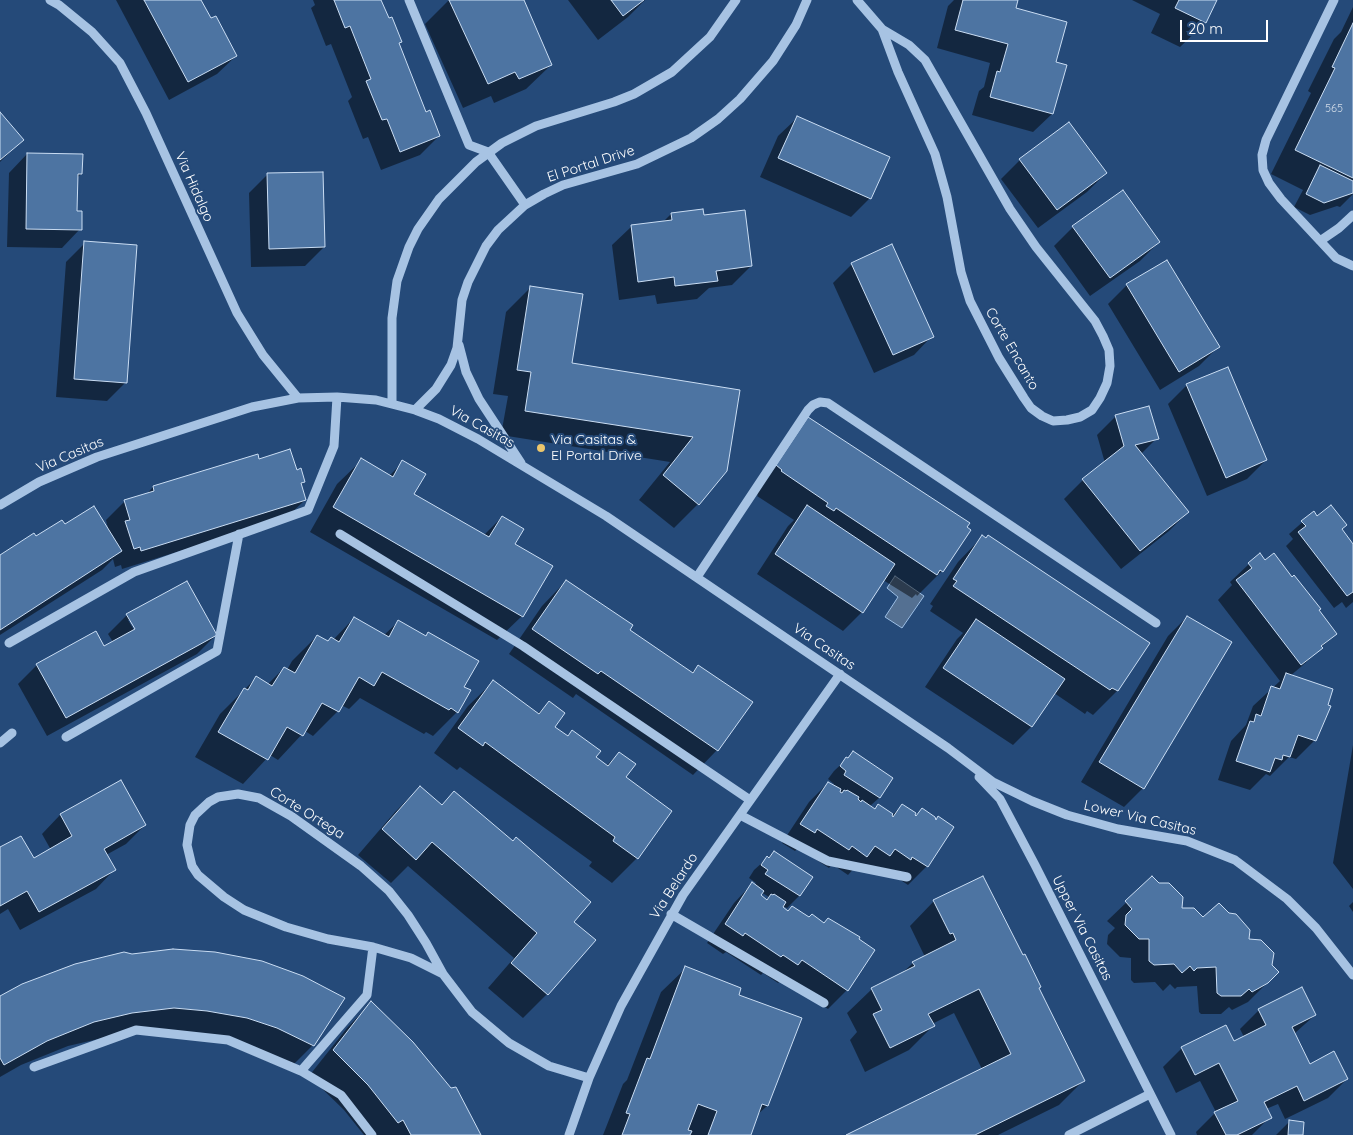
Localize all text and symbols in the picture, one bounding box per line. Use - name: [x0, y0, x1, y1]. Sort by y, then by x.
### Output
- scale bar: [1183, 10, 1270, 42]
- text: 20 m: [1188, 19, 1223, 38]
- house number: 565: [1325, 102, 1343, 116]
- street label: El Portal Drive: [545, 142, 637, 186]
- street label: Via Hidalgo: [171, 149, 217, 225]
- street label: Corte Encanto: [982, 305, 1042, 393]
- street label: Via Casitas: [447, 402, 517, 452]
- place label: Via Casitas & El Portal Drive: [551, 432, 642, 464]
- street label: Via Casitas: [34, 433, 106, 477]
- marker: Via Casitas & El Portal Drive: [535, 442, 547, 454]
- street label: Via Casitas: [790, 620, 858, 674]
- street label: Corte Ortega: [266, 783, 348, 843]
- street label: Lower Via Casitas: [1082, 797, 1198, 839]
- street label: Via Belardo: [646, 850, 702, 922]
- street label: Upper Via Casitas: [1048, 873, 1116, 983]

